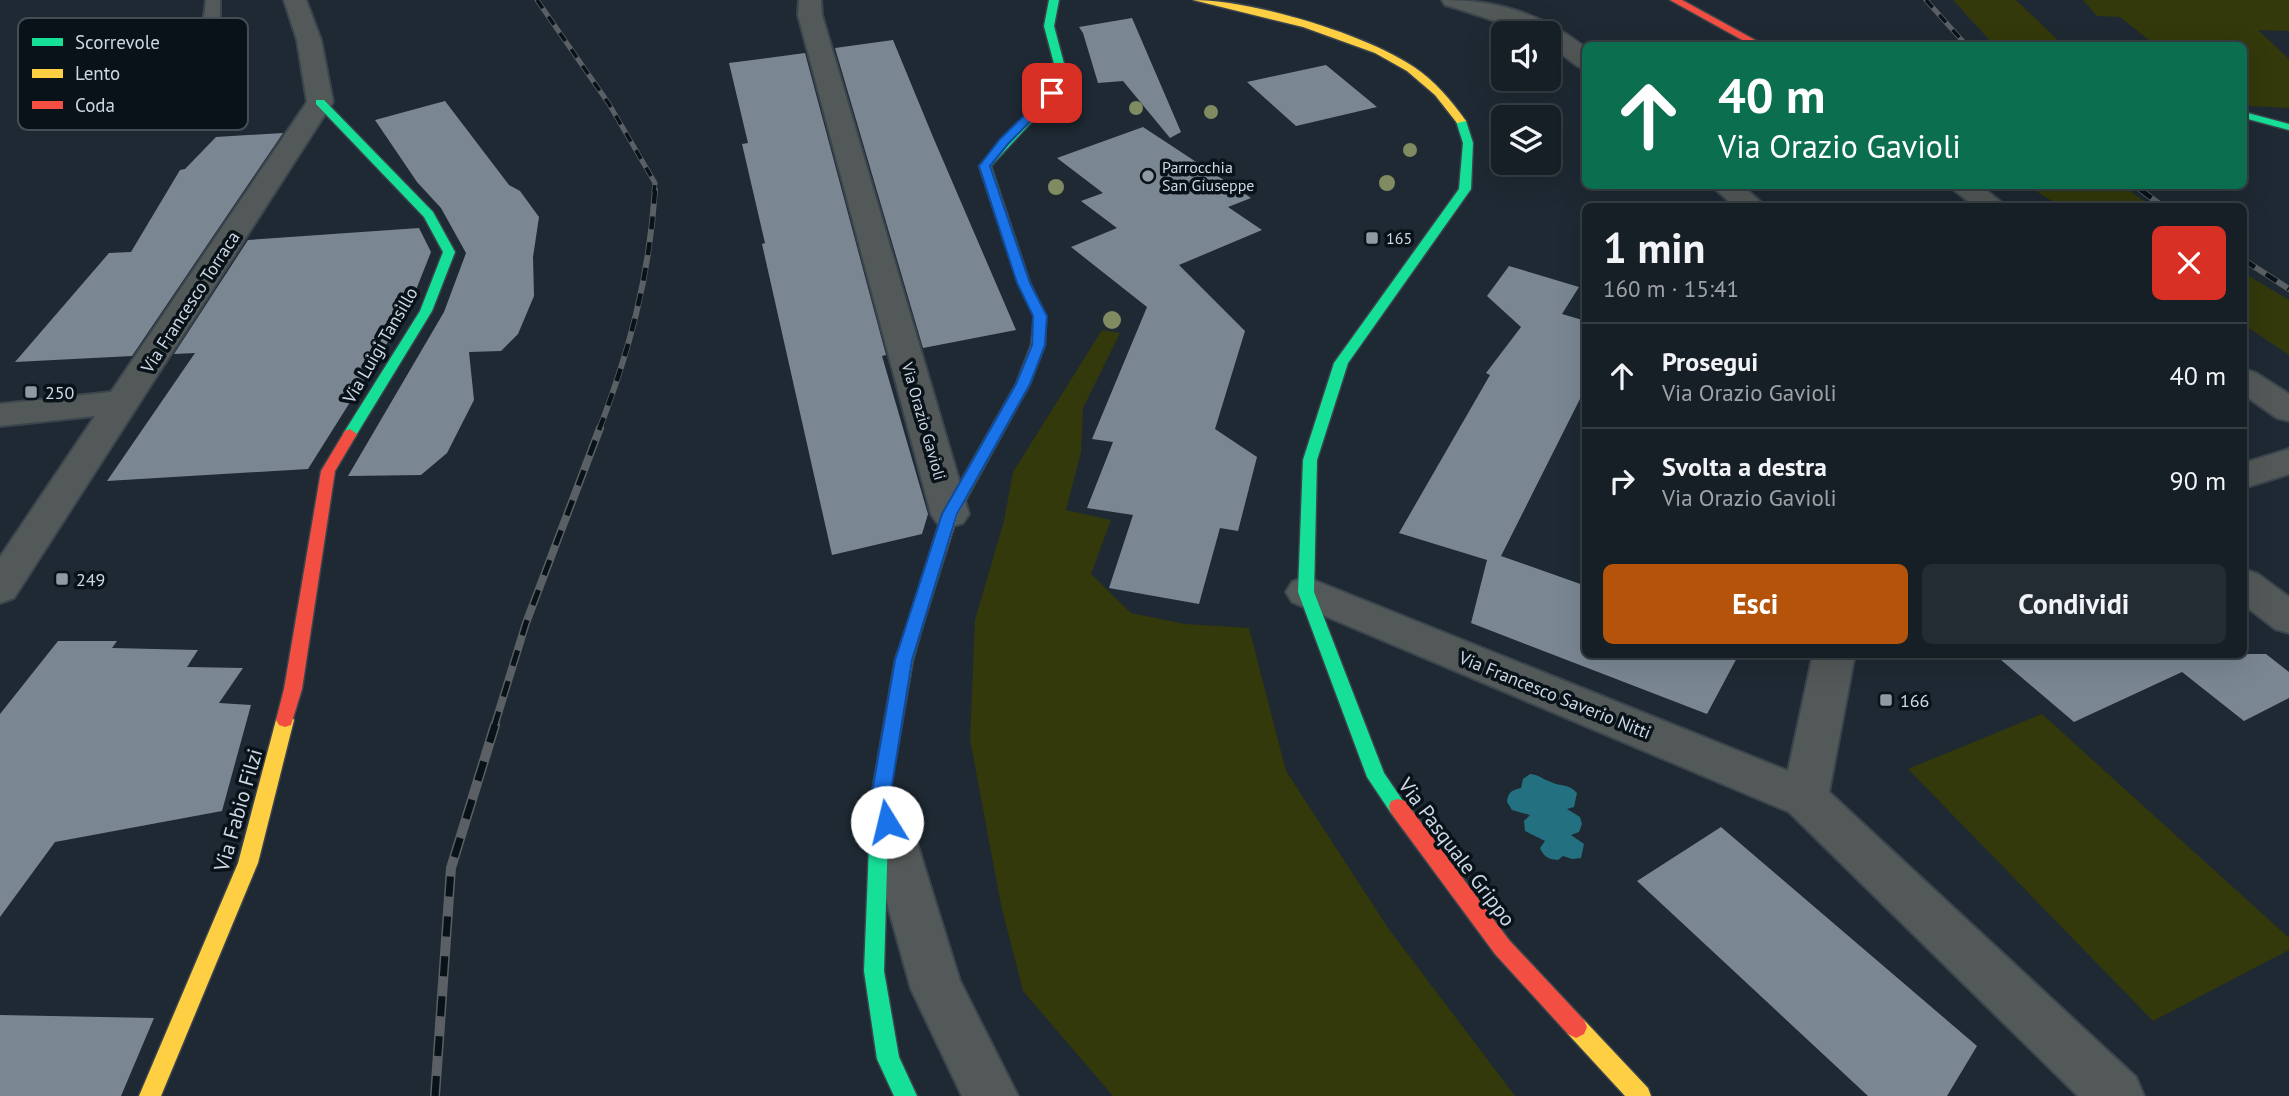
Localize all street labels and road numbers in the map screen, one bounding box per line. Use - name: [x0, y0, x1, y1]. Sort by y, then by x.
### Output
- street label: Via Francesco Torraca: [135, 227, 244, 378]
- street label: Via Luigi Tansillo: [337, 283, 423, 408]
- street label: Via Orazio Gavioli: [897, 359, 950, 482]
- street label: Via Francesco Saverio Nitti: [1455, 646, 1654, 744]
- street label: Via Fabio Filzi: [207, 746, 268, 875]
- street label: Via Pasquale Grippo: [1392, 772, 1522, 932]

